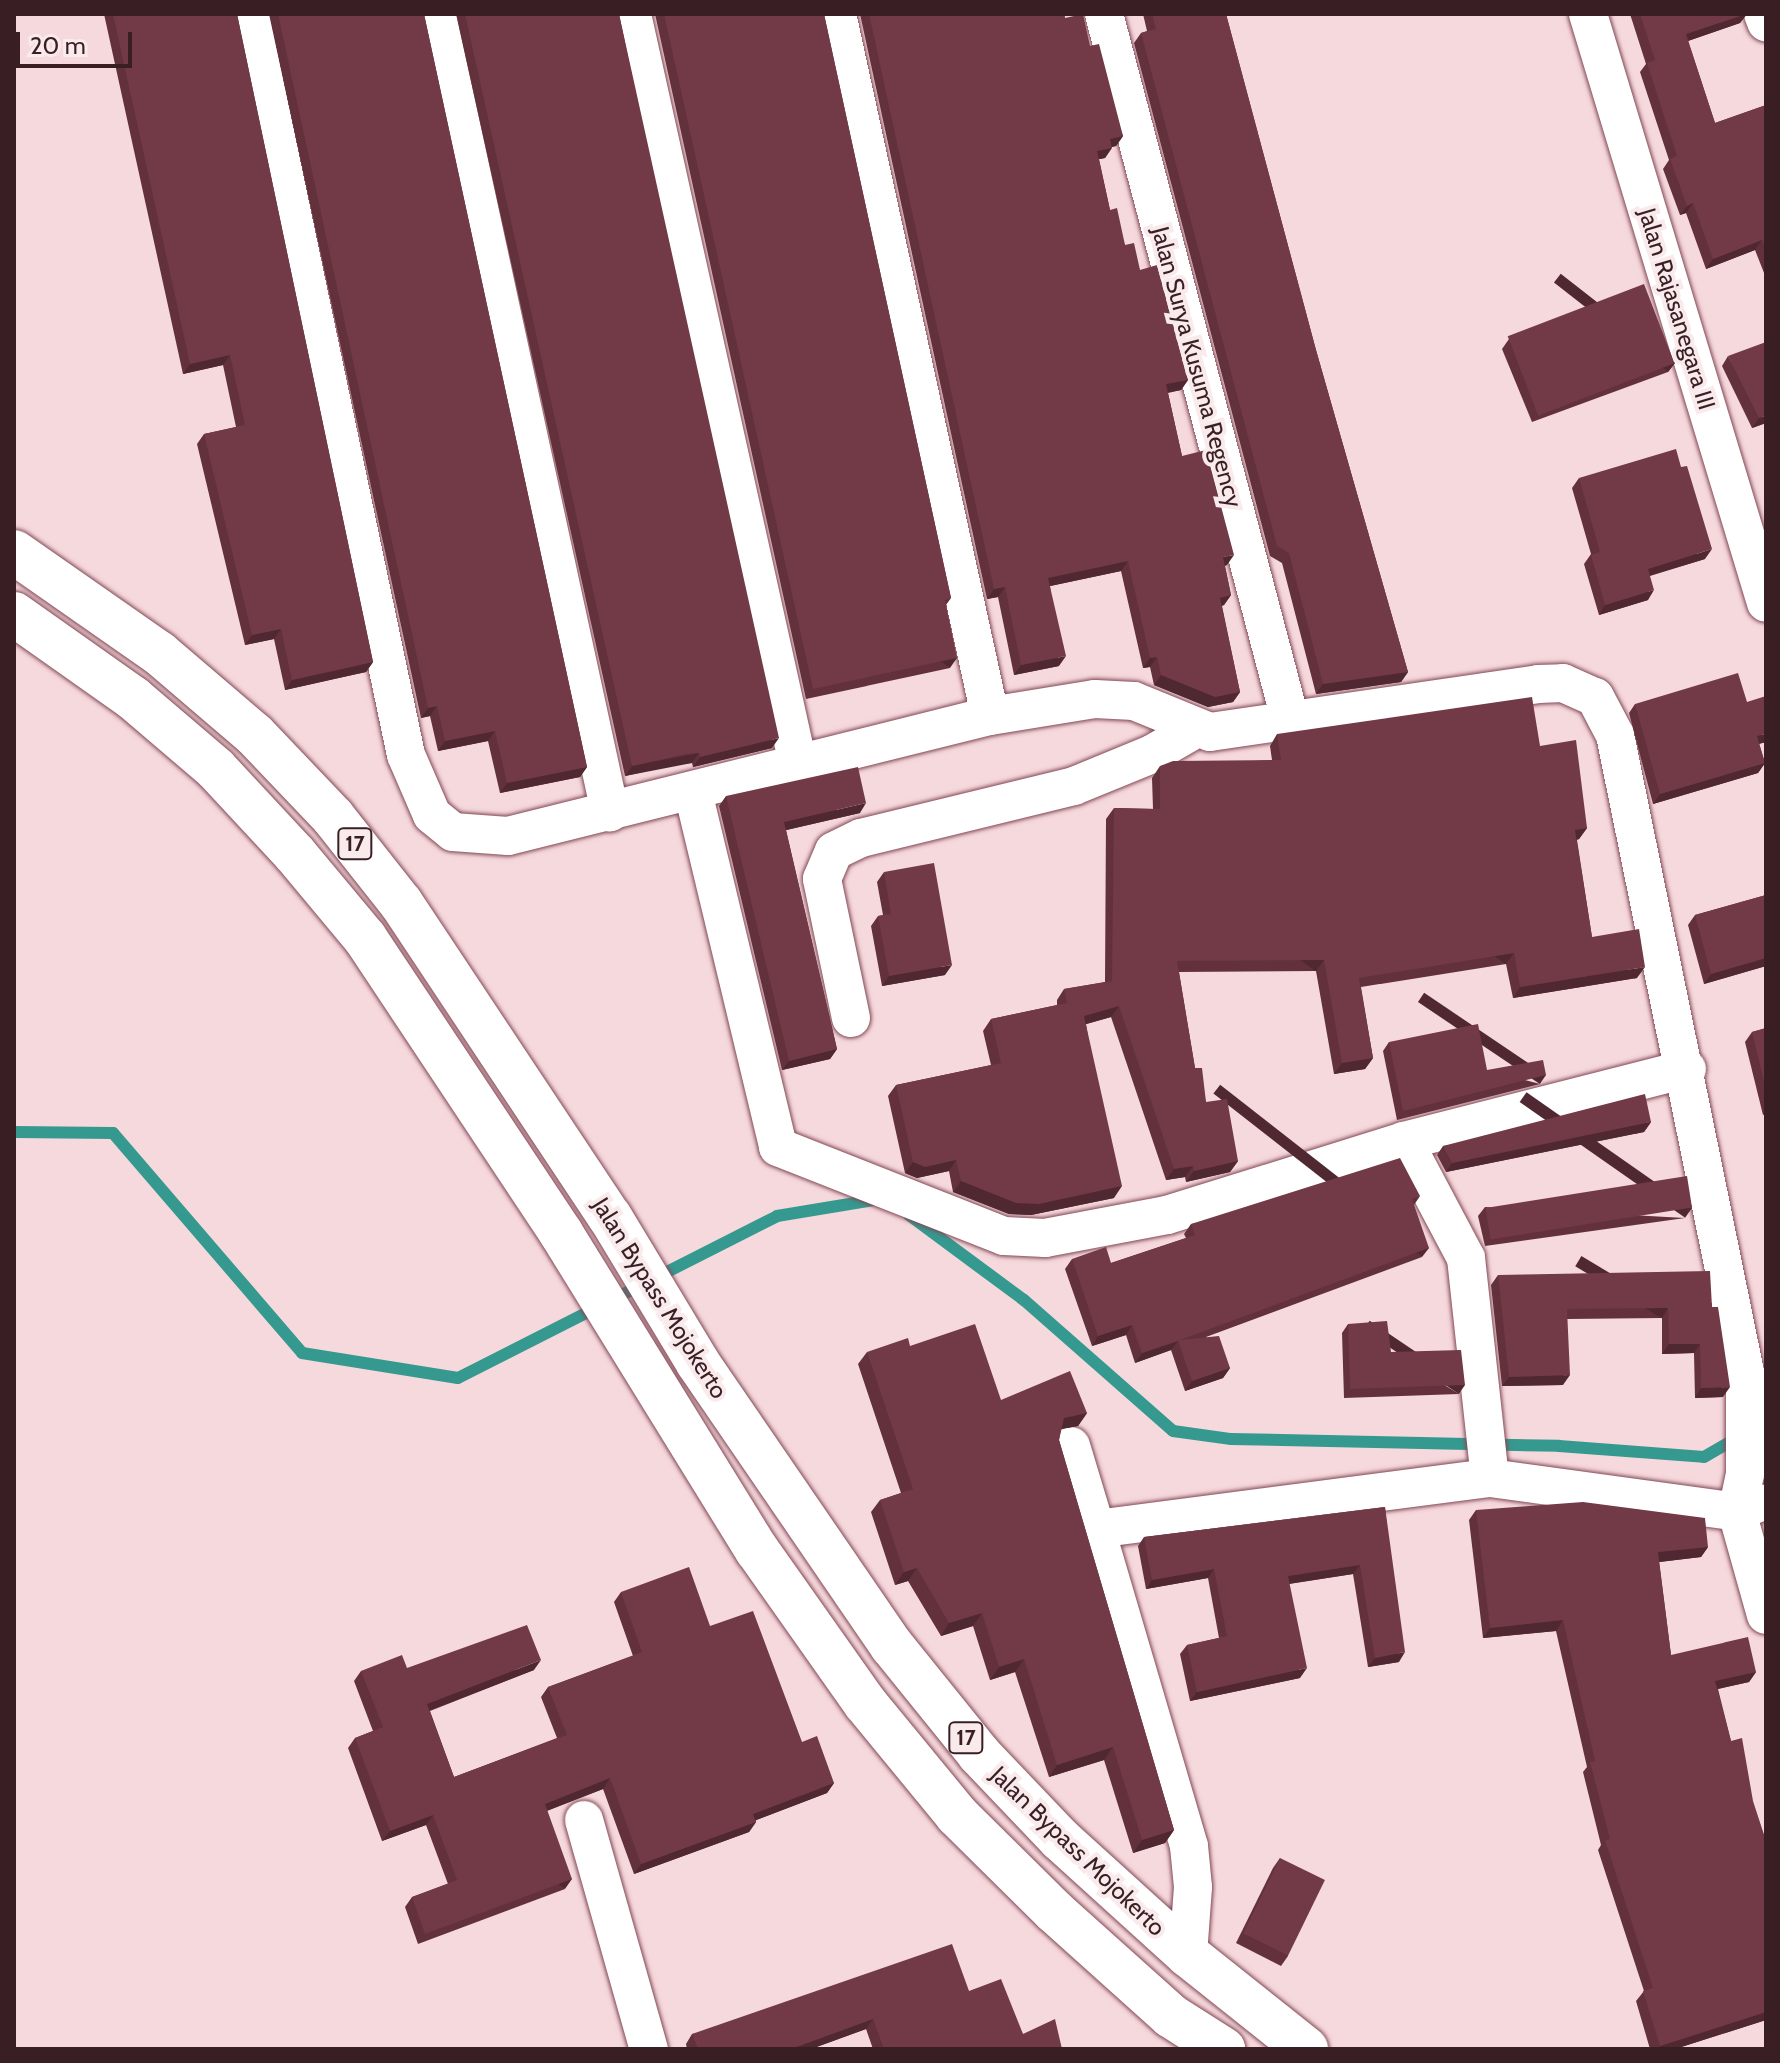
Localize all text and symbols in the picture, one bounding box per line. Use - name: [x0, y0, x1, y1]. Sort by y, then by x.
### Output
- scale bar: [20, 16, 136, 66]
- text: 20 m: [30, 31, 86, 60]
- street label: Jalan Rajasanegara III: [1633, 205, 1721, 413]
- street label: Jalan Surya Kusuma Regency: [1146, 224, 1248, 510]
- road number: 17: [337, 826, 373, 862]
- street label: Jalan Bypass Mojokerto: [586, 1192, 734, 1404]
- road number: 17: [948, 1720, 984, 1756]
- street label: Jalan Bypass Mojokerto: [985, 1760, 1171, 1942]

